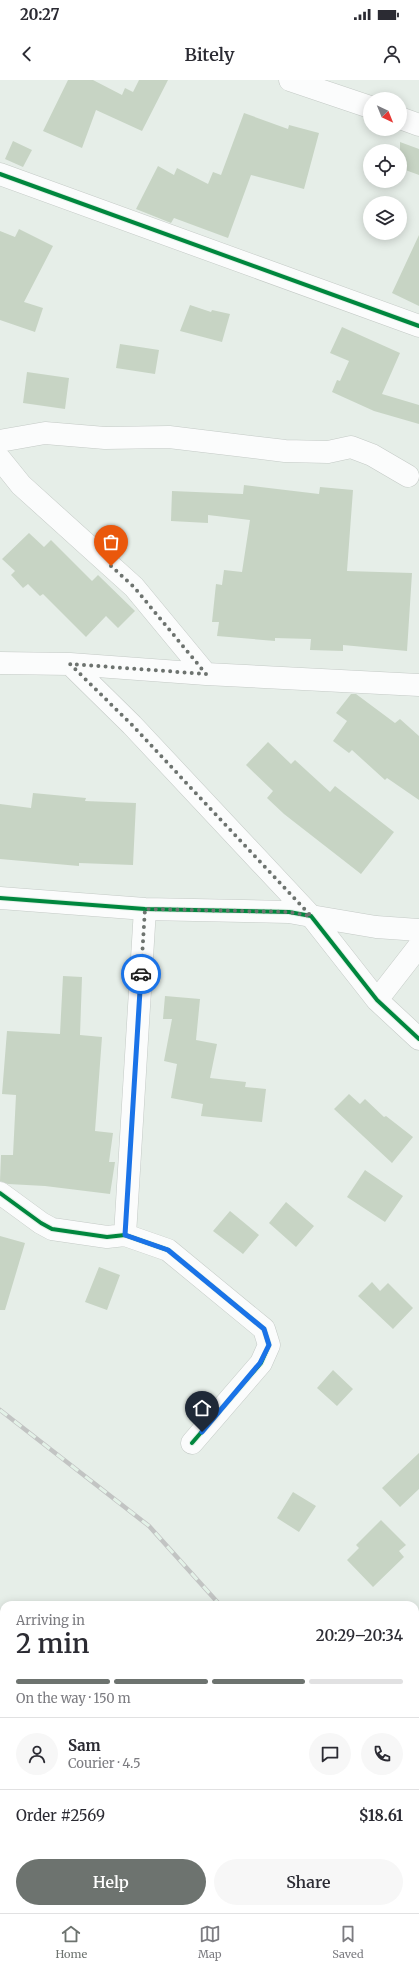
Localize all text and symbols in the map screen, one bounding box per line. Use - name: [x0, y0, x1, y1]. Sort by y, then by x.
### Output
- text: 20:27: [20, 5, 59, 24]
- icon: back: [16, 43, 38, 65]
- text: Bitely: [184, 43, 235, 66]
- icon: person: [381, 43, 403, 65]
- north arrow: [363, 92, 407, 136]
- map controls: [363, 92, 407, 240]
- button: locate: [363, 144, 407, 188]
- button: layers: [363, 196, 407, 240]
- pin: [94, 525, 128, 566]
- icon: bag: [100, 531, 122, 553]
- courier: [121, 954, 161, 994]
- icon: car: [130, 963, 152, 985]
- pin: [185, 1391, 219, 1432]
- icon: home: [191, 1397, 213, 1419]
- text: Arriving in: [16, 1612, 85, 1629]
- text: 20:29–20:34: [316, 1626, 403, 1645]
- text: 2 min: [16, 1627, 89, 1660]
- text: On the way · 150 m: [16, 1690, 131, 1707]
- button: person: [16, 1733, 58, 1775]
- button: chat: [309, 1733, 351, 1775]
- button: phone: [361, 1733, 403, 1775]
- text: Sam: [68, 1736, 101, 1755]
- text: Courier · 4.5: [68, 1755, 141, 1772]
- text: Order #2569: [16, 1806, 105, 1825]
- text: $18.61: [359, 1806, 403, 1825]
- button: Help: [16, 1859, 206, 1905]
- button: Share: [214, 1859, 403, 1905]
- tab: Home: [55, 1923, 87, 1961]
- tab: Map: [198, 1923, 221, 1961]
- tab: Saved: [332, 1923, 364, 1961]

